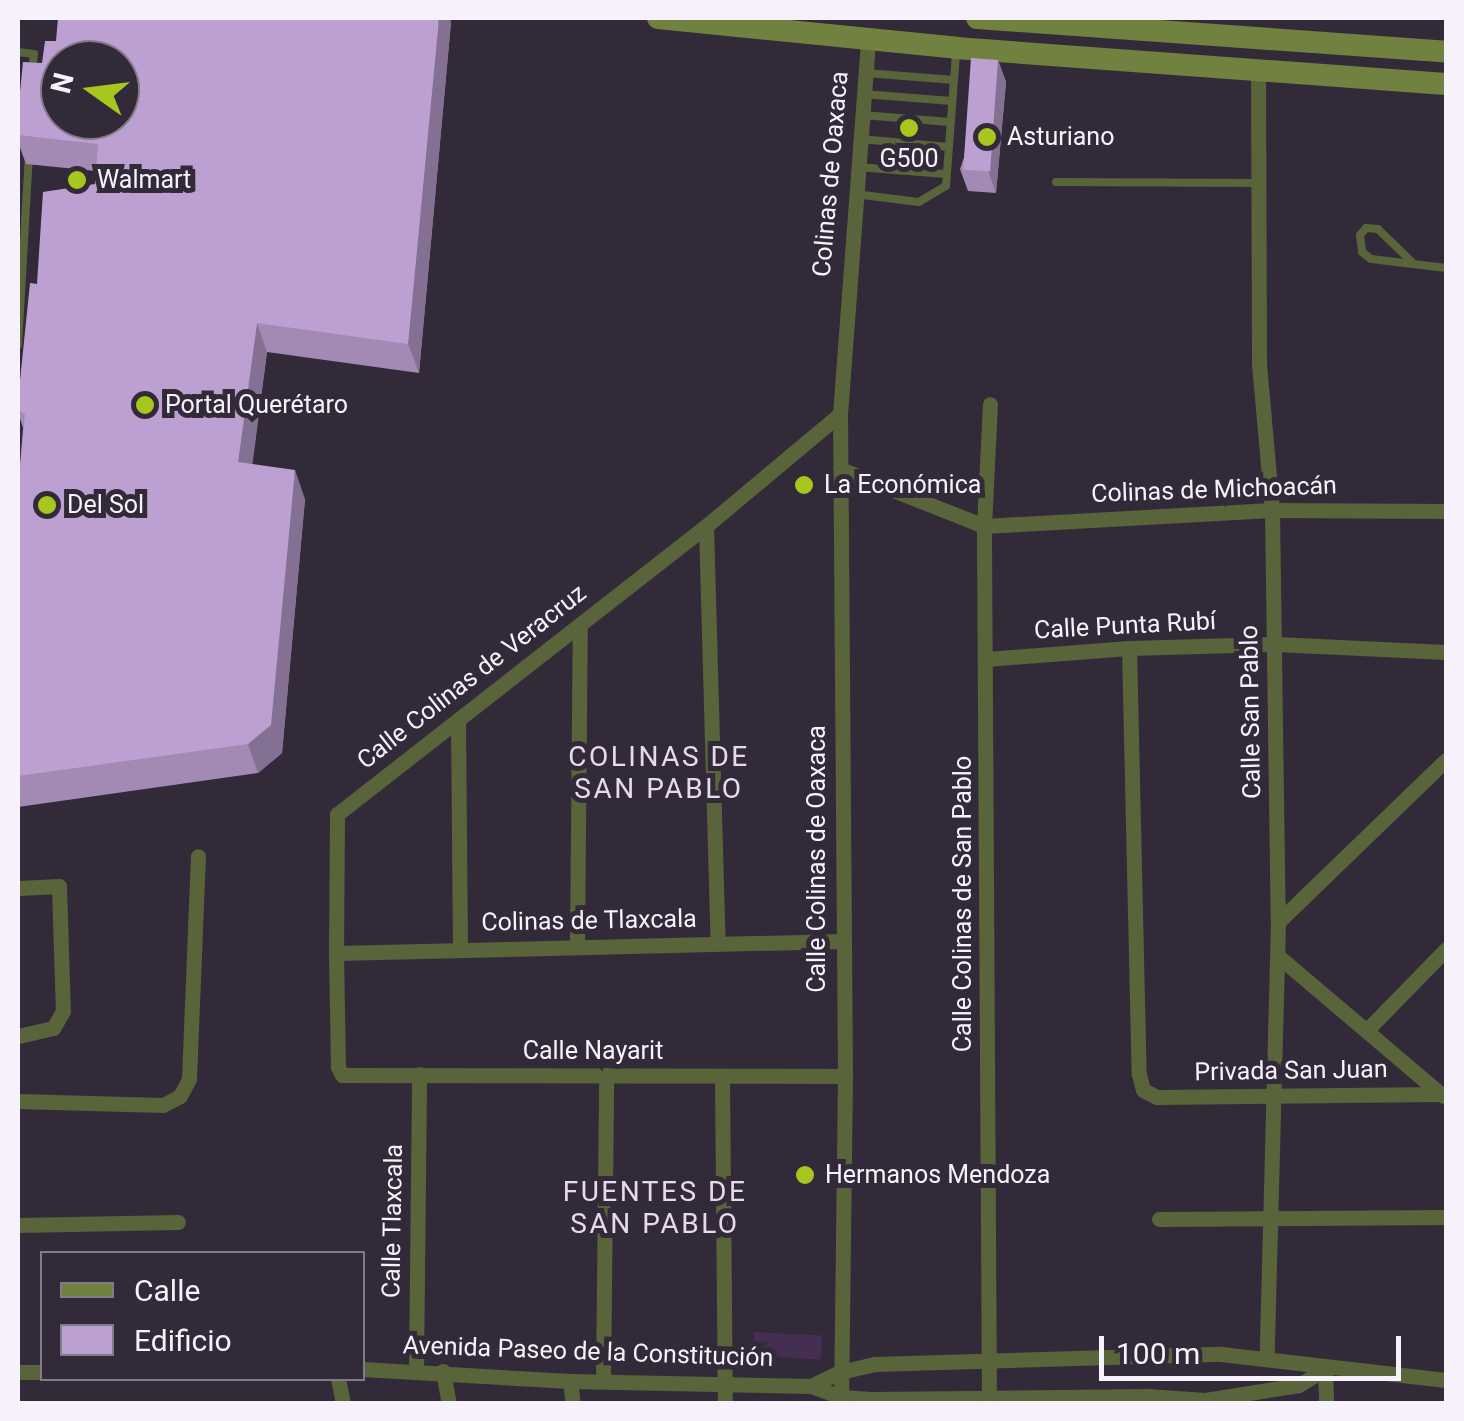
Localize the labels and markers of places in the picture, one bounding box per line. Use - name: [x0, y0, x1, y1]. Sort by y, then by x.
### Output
- marker: G500: [898, 117, 920, 139]
- place label: Asturiano: [1007, 122, 1114, 152]
- marker: Asturiano: [976, 126, 998, 148]
- place label: G500: [879, 144, 939, 174]
- place label: Walmart: [97, 165, 191, 195]
- marker: Walmart: [66, 169, 88, 191]
- place label: Portal Querétaro: [165, 390, 348, 420]
- marker: Portal Querétaro: [134, 394, 156, 416]
- place label: La Económica: [824, 470, 981, 500]
- marker: La Económica: [793, 474, 815, 496]
- place label: Del Sol: [67, 490, 144, 520]
- marker: Del Sol: [36, 494, 58, 516]
- place label: Hermanos Mendoza: [825, 1160, 1050, 1190]
- marker: Hermanos Mendoza: [794, 1164, 816, 1186]

